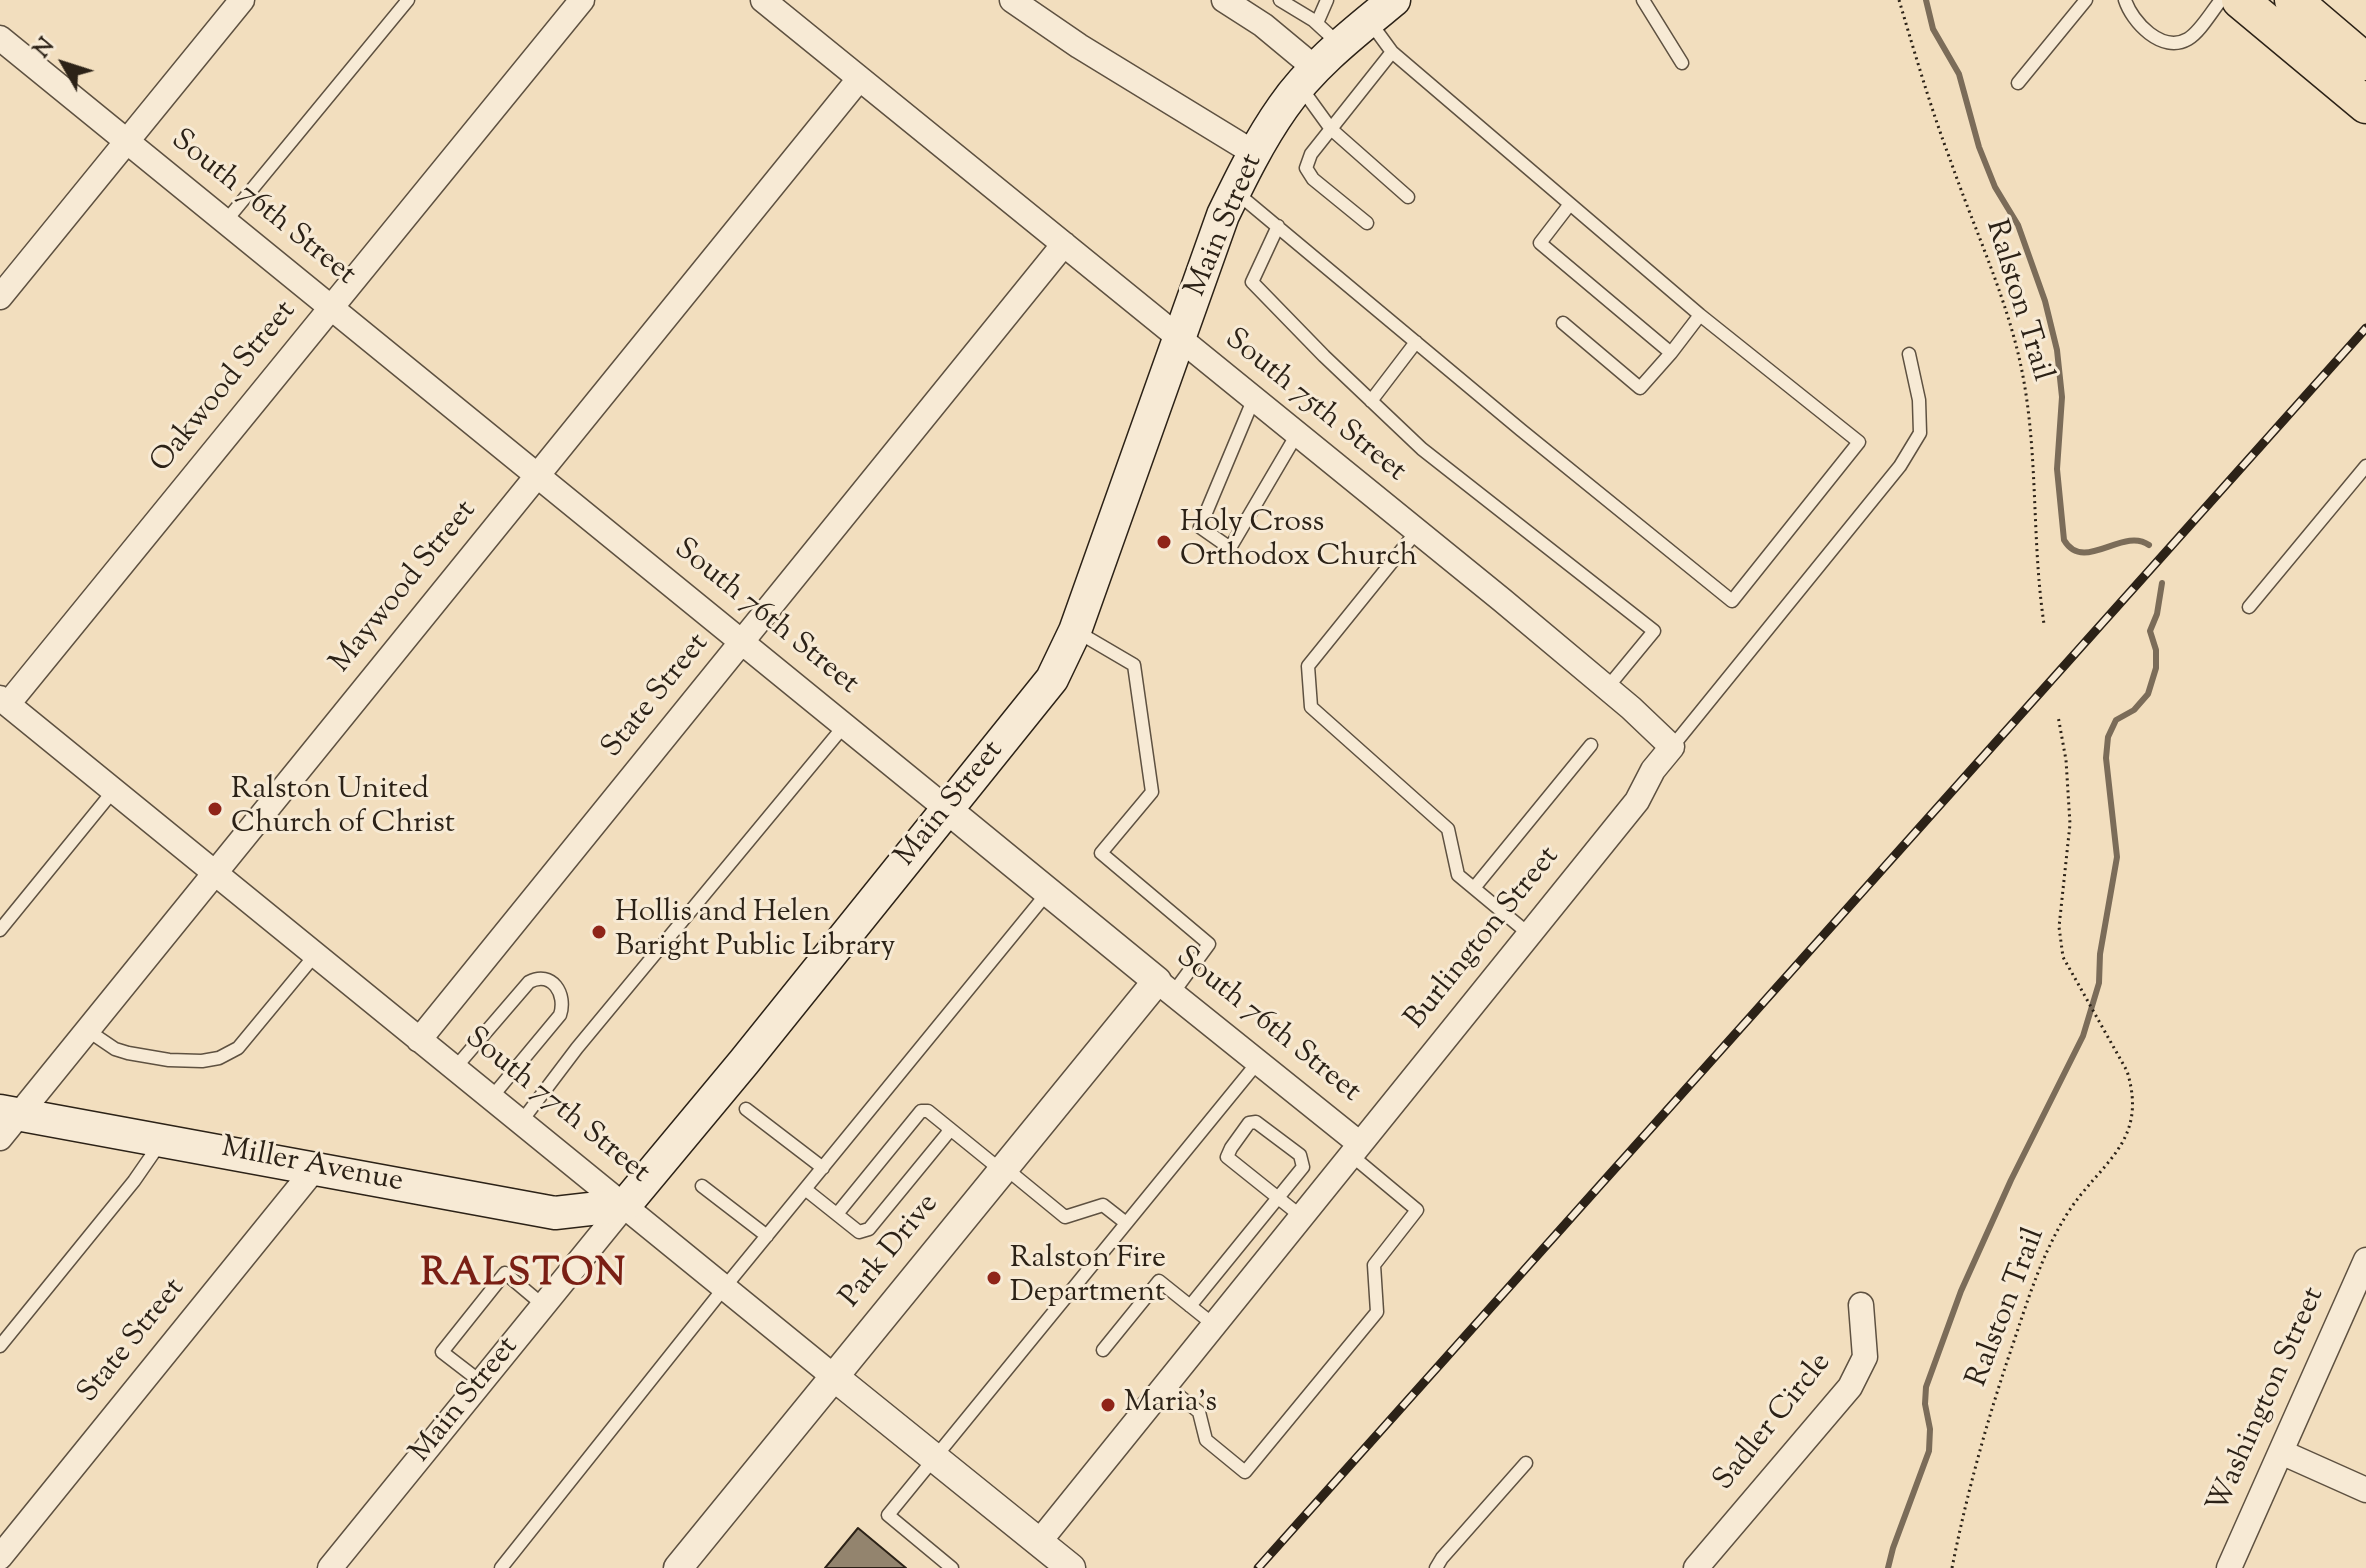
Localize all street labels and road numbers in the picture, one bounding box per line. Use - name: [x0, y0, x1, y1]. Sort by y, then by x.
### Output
- street label: South 76th Street: [162, 123, 362, 295]
- street label: Main Street: [1180, 149, 1272, 303]
- street label: Ralston Trail: [1975, 216, 2059, 386]
- street label: Oakwood Street: [145, 295, 305, 481]
- street label: South 75th Street: [1216, 323, 1412, 491]
- street label: Maywood Street: [325, 495, 485, 681]
- street label: South 76th Street: [665, 532, 865, 704]
- street label: State Street: [596, 627, 718, 767]
- street label: Main Street: [889, 735, 1013, 875]
- street label: Burlington Street: [1399, 840, 1569, 1038]
- street label: South 76th Street: [1167, 940, 1367, 1112]
- street label: South 77th Street: [456, 1021, 656, 1193]
- street label: Miller Avenue: [218, 1132, 406, 1202]
- street label: Park Drive: [834, 1188, 948, 1316]
- street label: Ralston Trail: [1961, 1224, 2055, 1392]
- street label: State Street: [72, 1272, 194, 1412]
- street label: Washington Street: [2202, 1282, 2334, 1520]
- street label: Main Street: [404, 1331, 528, 1471]
- street label: Sadler Circle: [1708, 1347, 1840, 1499]

